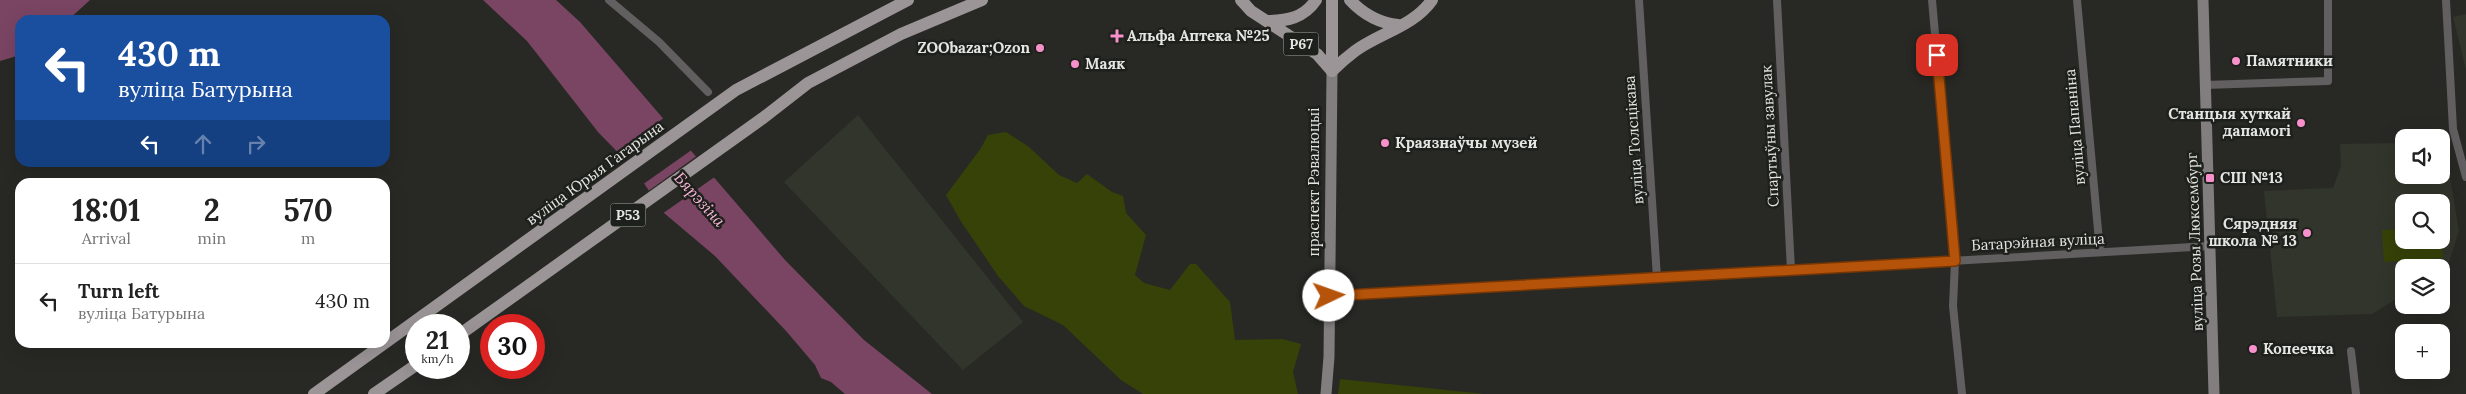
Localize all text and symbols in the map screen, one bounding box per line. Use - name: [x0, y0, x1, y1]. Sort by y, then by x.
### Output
- place label: Альфа Аптека №25: [1127, 26, 1270, 45]
- marker: Альфа Аптека №25: [1111, 30, 1123, 42]
- text: 430 m: [118, 31, 220, 76]
- road number: Р67: [1284, 33, 1318, 56]
- pin: [1916, 34, 1958, 76]
- icon: left: [35, 35, 100, 100]
- place label: ZOObazar;Ozon: [918, 38, 1030, 57]
- icon: arrive: [1923, 41, 1951, 69]
- marker: ZOObazar;Ozon: [1034, 42, 1046, 54]
- place label: Памятники: [2246, 51, 2333, 70]
- place label: Маяк: [1085, 54, 1125, 73]
- marker: Памятники: [2230, 55, 2242, 67]
- marker: Маяк: [1069, 58, 1081, 70]
- street label: Спартыўны завулак: [1756, 64, 1783, 208]
- street label: вуліца Папаніна: [2060, 68, 2089, 186]
- text: вуліца Батурына: [118, 75, 293, 103]
- street label: вуліца Толсцікава: [1620, 75, 1647, 205]
- place label: Станцыя хуткай дапамогі: [2168, 104, 2291, 140]
- street label: праспект Рэвалюцыі: [1304, 108, 1323, 256]
- street label: вуліца Юрыя Гагарына: [522, 116, 667, 229]
- marker: Станцыя хуткай дапамогі: [2295, 117, 2307, 129]
- map controls: [2395, 129, 2450, 379]
- button: sound: [2395, 129, 2450, 184]
- icon: left: [136, 130, 164, 158]
- icon: ahead: [189, 130, 217, 158]
- icon: right: [242, 130, 270, 158]
- place label: Краязнаўчы музей: [1395, 133, 1537, 152]
- marker: Краязнаўчы музей: [1379, 137, 1391, 149]
- street label: вуліца Розы Люксембург: [2182, 152, 2207, 332]
- water label: Бярэзіна: [670, 167, 730, 231]
- place label: СШ №13: [2220, 168, 2283, 187]
- marker: СШ №13: [2204, 172, 2216, 184]
- text: 18:01: [72, 191, 140, 229]
- text: 2: [204, 191, 220, 229]
- text: 570: [283, 191, 333, 229]
- button: search: [2395, 194, 2450, 249]
- road number: Р53: [610, 204, 646, 226]
- place label: Сярэдняя школа № 13: [2208, 214, 2297, 250]
- marker: Сярэдняя школа № 13: [2301, 227, 2313, 239]
- text: Arrival: [82, 228, 131, 248]
- text: min: [198, 228, 226, 248]
- text: m: [301, 228, 315, 248]
- street label: Батарэйная вуліца: [1971, 229, 2105, 254]
- button: layers: [2395, 259, 2450, 314]
- position arrow: [1302, 269, 1354, 321]
- text: Turn left: [78, 279, 159, 303]
- icon: left: [35, 287, 63, 315]
- text: 430 m: [315, 289, 370, 313]
- text: вуліца Батурына: [78, 303, 205, 323]
- speed limit sign: 30: [480, 314, 545, 379]
- text: 21: [426, 324, 449, 356]
- button: +: [2395, 324, 2450, 379]
- place label: Копеечка: [2263, 339, 2334, 358]
- marker: Копеечка: [2247, 343, 2259, 355]
- text: km/h: [421, 351, 454, 366]

